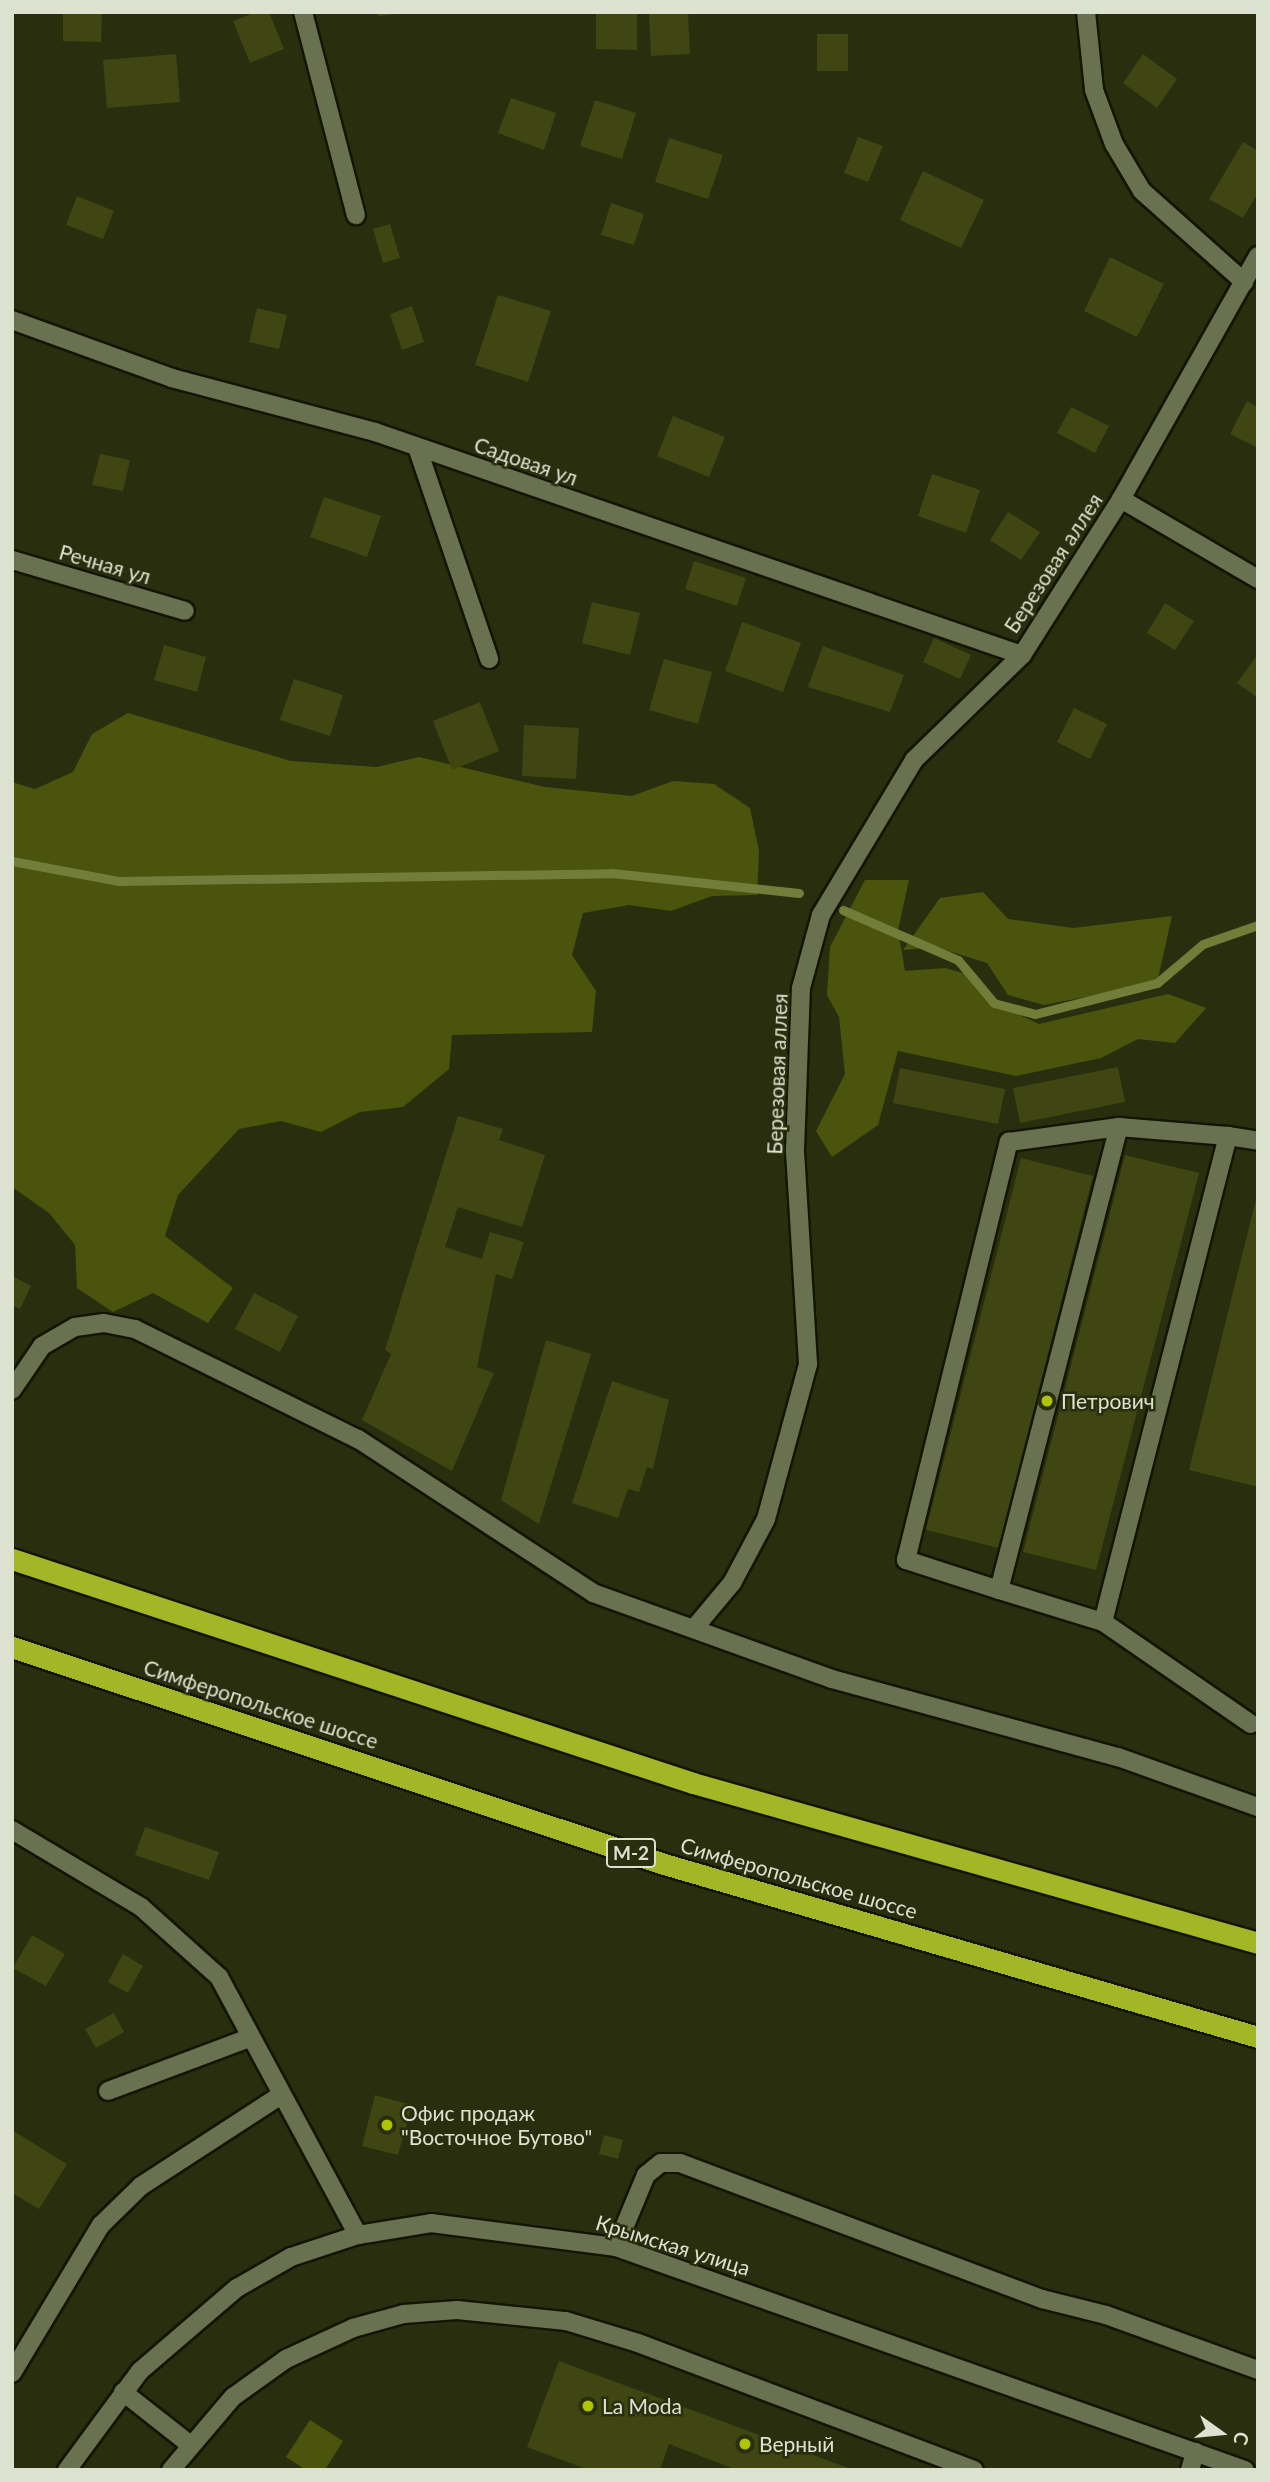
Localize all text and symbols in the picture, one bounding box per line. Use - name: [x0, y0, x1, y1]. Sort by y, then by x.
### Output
- street label: Садовая ул: [471, 432, 581, 490]
- street label: Березовая аллея: [999, 489, 1107, 637]
- street label: Речная ул: [56, 539, 154, 589]
- street label: Березовая аллея: [762, 993, 792, 1155]
- place label: Петрович: [1061, 1388, 1155, 1414]
- marker: Петрович: [1039, 1393, 1055, 1409]
- street label: Симферопольское шоссе: [141, 1654, 381, 1754]
- street label: Симферопольское шоссе: [678, 1832, 920, 1924]
- road number: М-2: [605, 1838, 657, 1868]
- place label: Офис продаж "Восточное Бутово": [401, 2100, 592, 2150]
- marker: Офис продаж "Восточное Бутово": [379, 2117, 395, 2133]
- street label: Крымская улица: [593, 2210, 753, 2280]
- place label: La Moda: [602, 2393, 682, 2419]
- marker: La Moda: [580, 2398, 596, 2414]
- north arrow: [1186, 2398, 1256, 2468]
- text: С: [1229, 2430, 1255, 2448]
- place label: Верный: [759, 2431, 834, 2457]
- marker: Верный: [737, 2436, 753, 2452]

